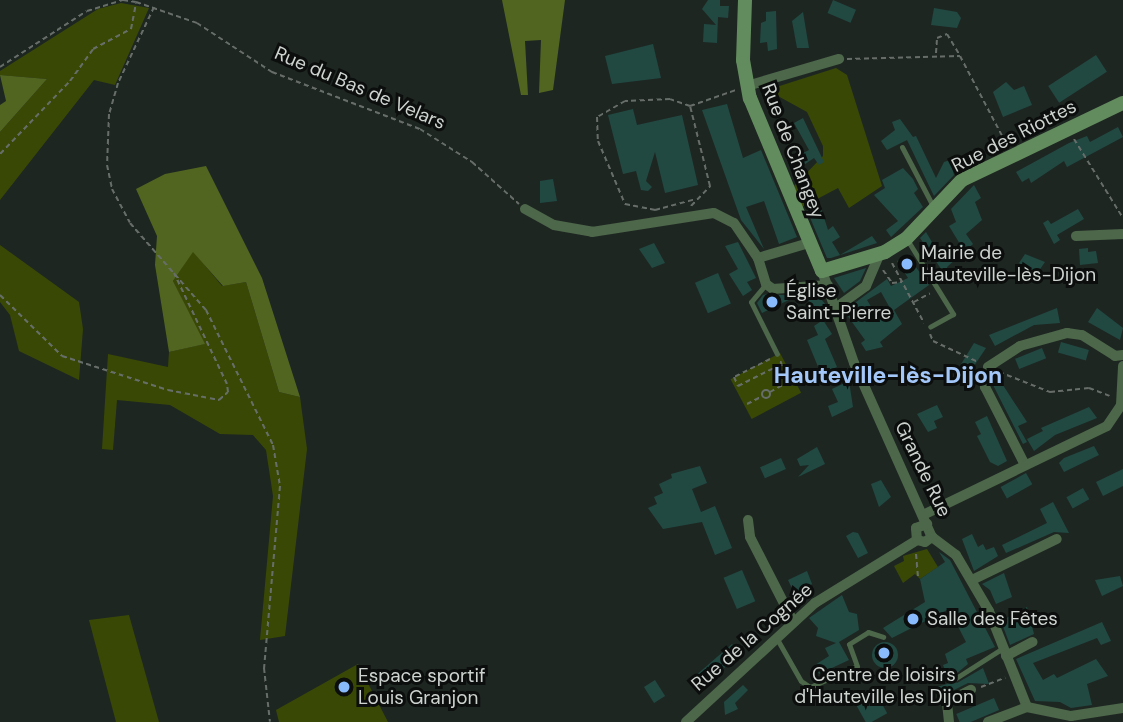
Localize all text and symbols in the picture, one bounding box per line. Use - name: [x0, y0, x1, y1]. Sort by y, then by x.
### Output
- street label: Rue du Bas de Velars: [271, 42, 449, 134]
- street label: Rue de Changey: [757, 80, 829, 222]
- street label: Rue des Riottes: [948, 95, 1080, 177]
- place label: Mairie de Hauteville-lès-Dijon: [921, 242, 1096, 286]
- marker: Mairie de Hauteville-lès-Dijon: [899, 256, 915, 272]
- place label: Église Saint-Pierre: [786, 280, 891, 324]
- marker: Église Saint-Pierre: [764, 294, 780, 310]
- district label: Hauteville-lès-Dijon: [774, 361, 1002, 389]
- street label: Grande Rue: [890, 418, 956, 520]
- street label: Rue de la Cognée: [687, 578, 817, 696]
- place label: Salle des Fêtes: [927, 608, 1058, 630]
- marker: Salle des Fêtes: [905, 611, 921, 627]
- marker: Centre de loisirs d'Hauteville les Dijon: [876, 645, 892, 661]
- place label: Centre de loisirs d'Hauteville les Dijon: [794, 664, 974, 708]
- place label: Espace sportif Louis Granjon: [358, 665, 485, 709]
- marker: Espace sportif Louis Granjon: [336, 679, 352, 695]

